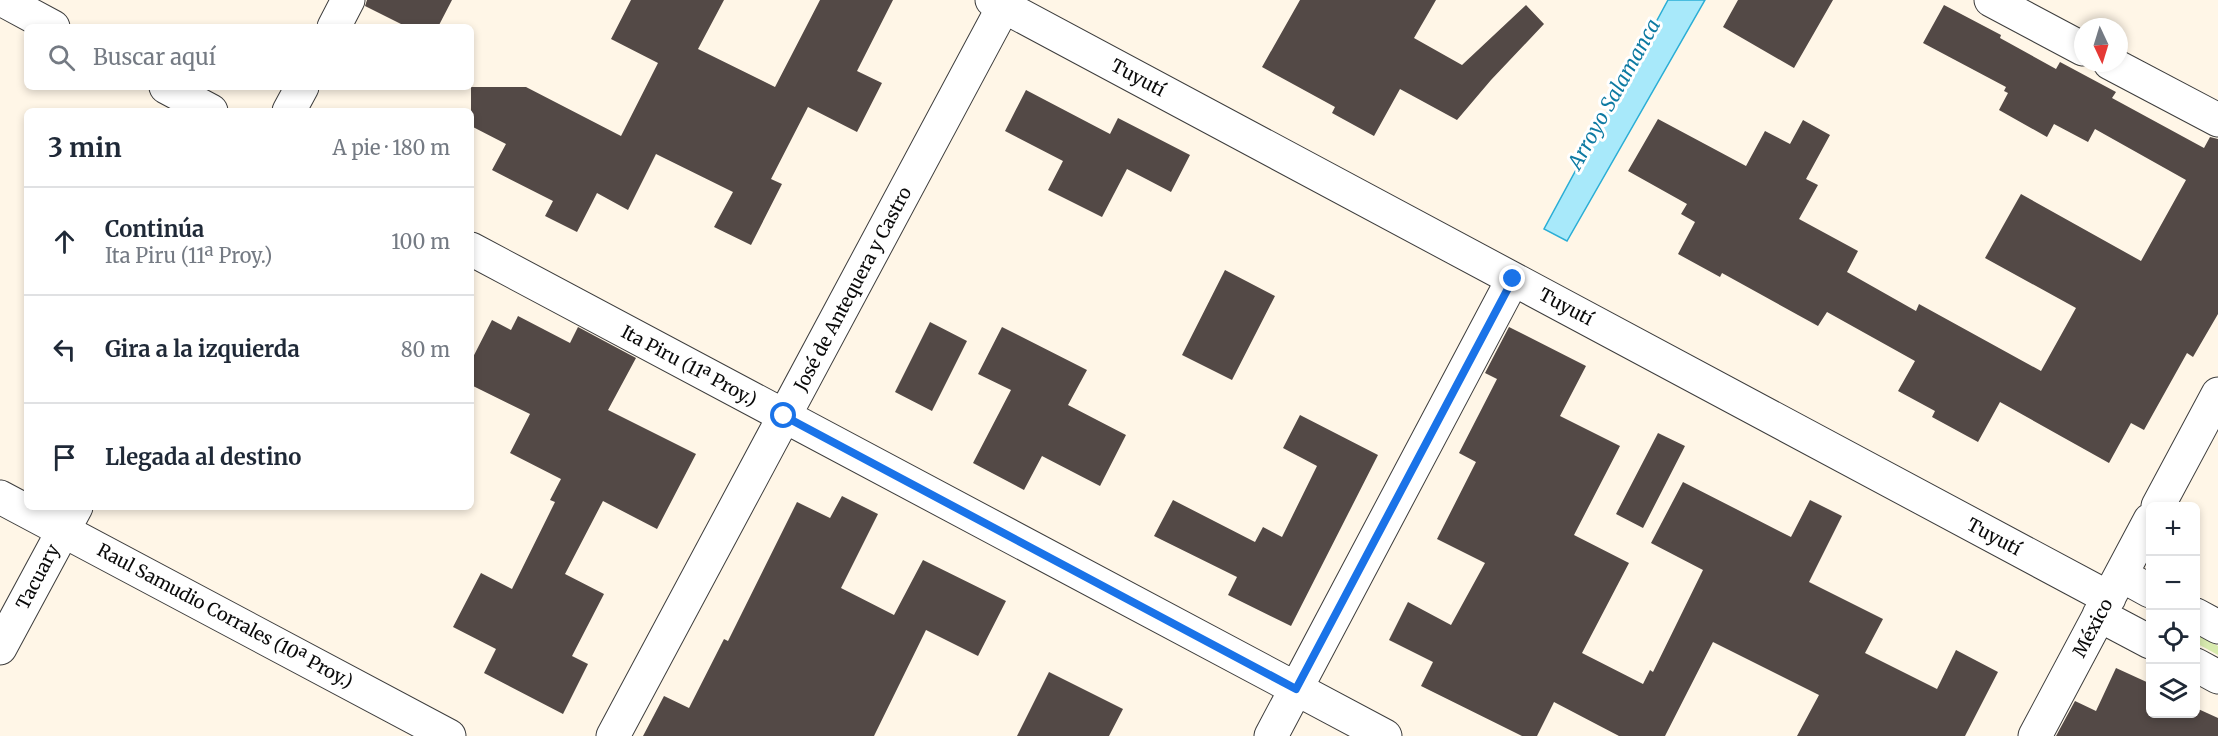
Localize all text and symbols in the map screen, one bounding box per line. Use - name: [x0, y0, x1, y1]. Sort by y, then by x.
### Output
- water label: Arroyo Salamanca: [1561, 14, 1665, 175]
- north arrow: [2074, 18, 2128, 72]
- search box: [24, 24, 474, 90]
- icon: search: [45, 41, 78, 74]
- text: Buscar aquí: [93, 43, 216, 71]
- street label: Tuyutí: [1107, 54, 1170, 102]
- text: 3 min: [48, 131, 122, 164]
- text: A pie · 180 m: [333, 135, 450, 160]
- street label: José de Antequera y Castro: [788, 183, 916, 396]
- text: Continúa: [105, 215, 204, 243]
- icon: ahead: [48, 225, 81, 258]
- text: 100 m: [391, 229, 450, 254]
- text: Ita Piru (11ª Proy.): [105, 243, 272, 268]
- route end: [1499, 265, 1525, 291]
- street label: Tuyutí: [1535, 283, 1598, 331]
- street label: Ita Piru (11ª Proy.): [617, 320, 761, 411]
- icon: left: [48, 333, 81, 366]
- text: Gira a la izquierda: [105, 335, 300, 363]
- text: 80 m: [401, 337, 450, 362]
- route start: [770, 402, 796, 428]
- icon: arrive: [48, 441, 81, 474]
- text: Llegada al destino: [105, 443, 301, 471]
- map controls: [2146, 502, 2200, 718]
- button: +: [2146, 502, 2200, 556]
- street label: Tuyutí: [1963, 513, 2026, 561]
- street label: Raul Samudio Corrales (10ª Proy.): [93, 538, 357, 693]
- street label: Tacuary: [11, 540, 65, 613]
- button: −: [2146, 556, 2200, 610]
- street label: México: [2068, 595, 2118, 661]
- button: locate: [2146, 610, 2200, 664]
- button: layers: [2146, 664, 2200, 718]

